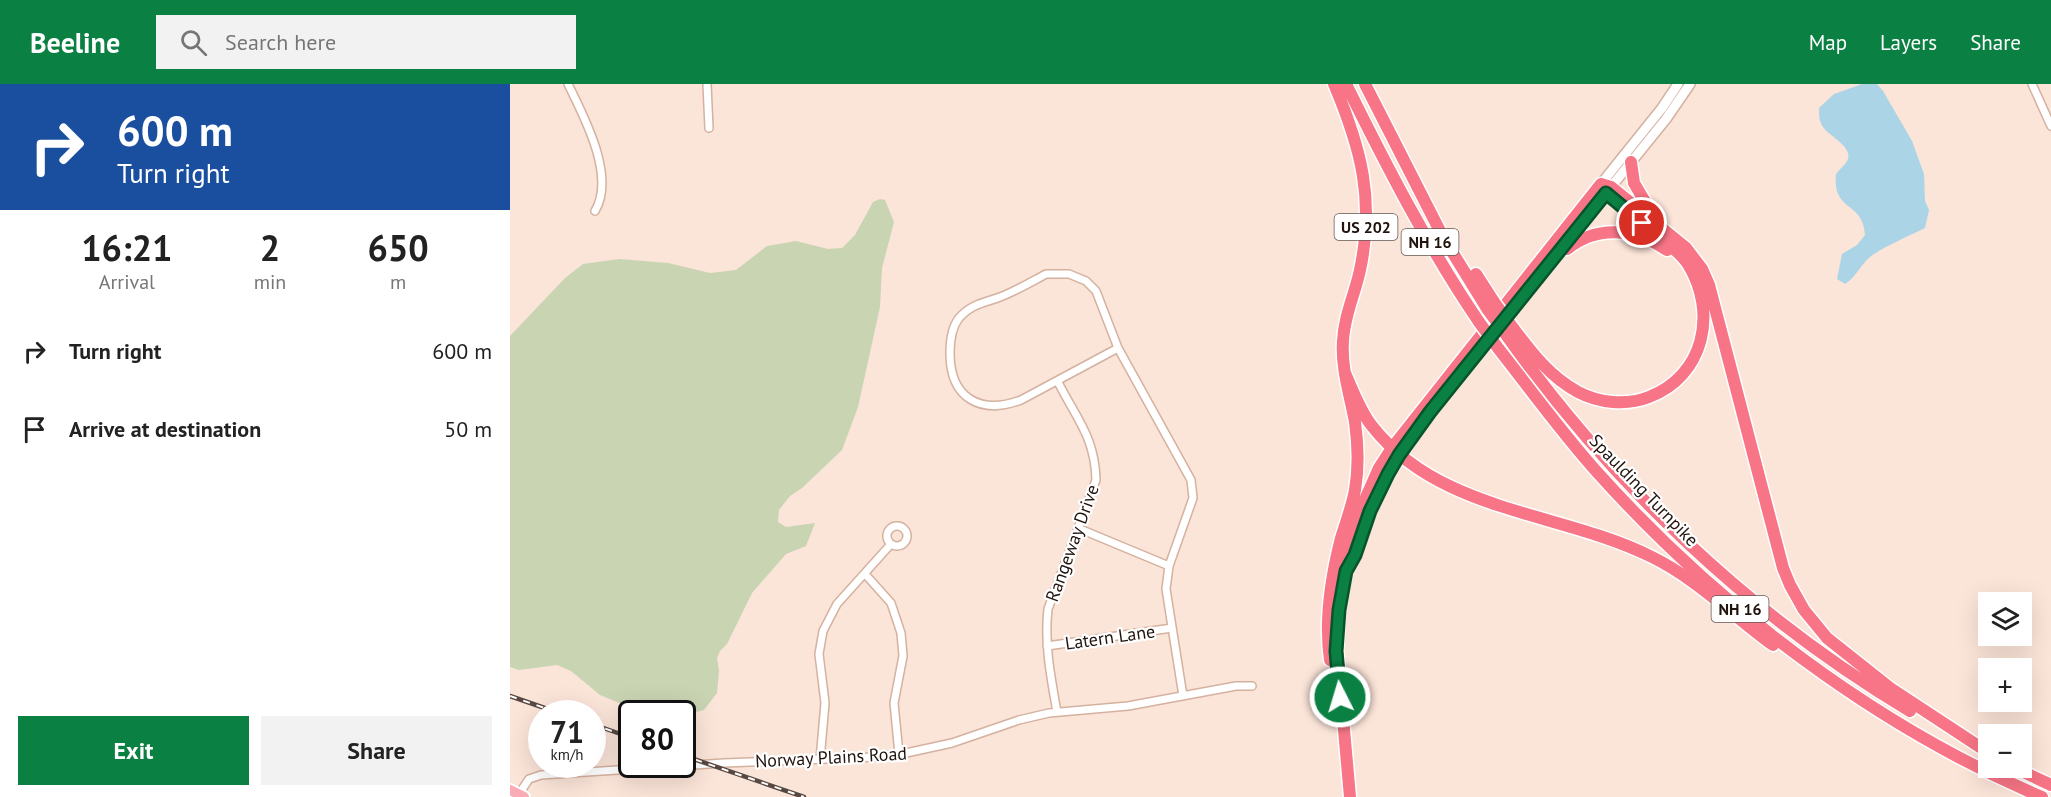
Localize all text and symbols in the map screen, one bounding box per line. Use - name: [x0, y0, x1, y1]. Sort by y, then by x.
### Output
- search box: [156, 15, 576, 69]
- text: Beeline: [30, 24, 120, 61]
- icon: search: [177, 26, 210, 59]
- text: Search here: [225, 28, 336, 56]
- text: Map: [1809, 29, 1847, 56]
- text: Layers: [1880, 29, 1937, 56]
- text: Share: [1970, 29, 2021, 56]
- text: 600 m: [117, 103, 233, 158]
- icon: right: [18, 108, 96, 186]
- text: Turn right: [117, 156, 230, 190]
- pin: [1616, 197, 1667, 248]
- icon: arrive: [1625, 206, 1658, 239]
- road number: US 202: [1334, 214, 1398, 240]
- text: 16:21: [81, 224, 173, 271]
- text: 2: [260, 224, 280, 271]
- text: 650: [368, 224, 429, 271]
- road number: NH 16: [1402, 229, 1458, 255]
- text: Arrival: [99, 269, 155, 295]
- text: min: [254, 269, 286, 295]
- text: m: [390, 269, 406, 295]
- icon: right: [18, 335, 51, 368]
- text: Turn right: [69, 337, 161, 365]
- text: 600 m: [432, 337, 492, 365]
- icon: arrive: [18, 413, 51, 446]
- text: Arrive at destination: [69, 415, 261, 443]
- text: 50 m: [444, 415, 492, 443]
- street label: Spaulding Turnpike: [1585, 429, 1703, 551]
- street label: Rangeway Drive: [1040, 481, 1104, 605]
- map controls: [1978, 592, 2032, 778]
- button: layers: [1978, 592, 2032, 646]
- road number: NH 16: [1712, 596, 1768, 622]
- street label: Latern Lane: [1064, 619, 1156, 655]
- button: +: [1978, 658, 2032, 712]
- position arrow: [1308, 665, 1372, 729]
- speed limit sign: 80: [618, 700, 696, 778]
- text: 71: [550, 712, 584, 751]
- button: Exit: [18, 716, 249, 785]
- button: Share: [261, 716, 492, 785]
- button: −: [1978, 724, 2032, 778]
- street label: Norway Plains Road: [755, 742, 907, 772]
- text: km/h: [551, 745, 583, 764]

